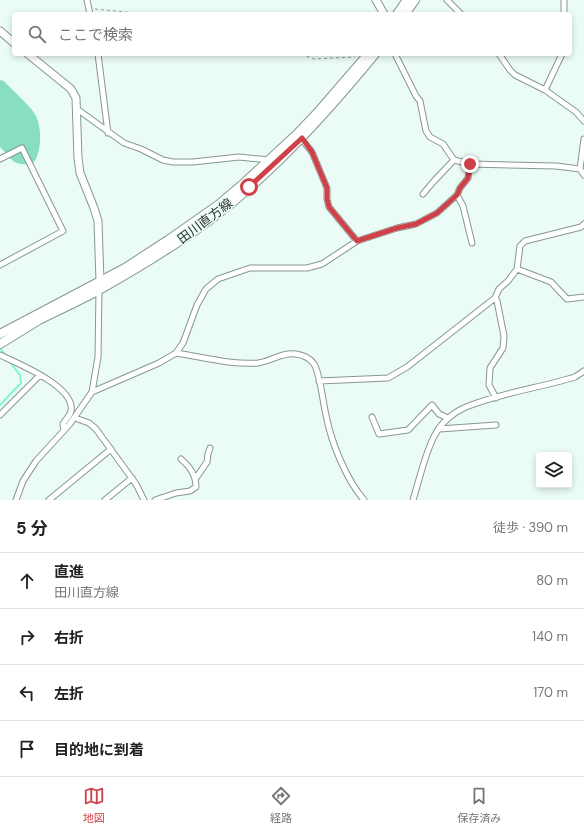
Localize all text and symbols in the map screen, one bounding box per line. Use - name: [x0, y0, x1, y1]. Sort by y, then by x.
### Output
- search box: [12, 12, 572, 56]
- icon: search: [26, 23, 48, 45]
- text: ここで検索: [58, 25, 133, 45]
- route end: [461, 155, 479, 173]
- route start: [240, 178, 258, 196]
- street label: 田川直方線: [174, 195, 236, 247]
- map controls: [536, 452, 572, 488]
- button: layers: [536, 452, 572, 488]
- text: 5 分: [16, 517, 48, 539]
- text: 徒歩 · 390 m: [493, 519, 568, 536]
- text: 直進: [54, 562, 84, 582]
- icon: ahead: [16, 570, 38, 592]
- text: 80 m: [536, 572, 568, 589]
- text: 田川直方線: [54, 584, 119, 601]
- icon: right: [16, 626, 38, 648]
- text: 右折: [54, 628, 84, 648]
- text: 140 m: [532, 628, 568, 645]
- icon: left: [16, 682, 38, 704]
- text: 左折: [54, 684, 84, 704]
- text: 170 m: [533, 684, 568, 701]
- icon: arrive: [16, 738, 38, 760]
- text: 目的地に到着: [54, 740, 144, 760]
- tab: 地図: [83, 785, 105, 825]
- tab: 経路: [270, 785, 292, 825]
- tab: 保存済み: [457, 785, 501, 825]

